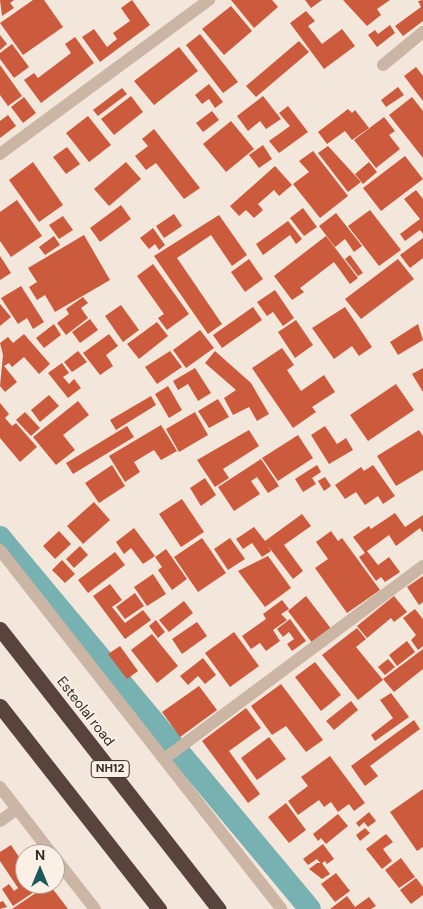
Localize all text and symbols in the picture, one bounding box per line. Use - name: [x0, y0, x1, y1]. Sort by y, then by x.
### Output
- street label: Esteolal road: [54, 673, 118, 749]
- road number: NH12: [90, 760, 130, 779]
- north arrow: [15, 844, 65, 894]
- text: N: [35, 846, 45, 864]

